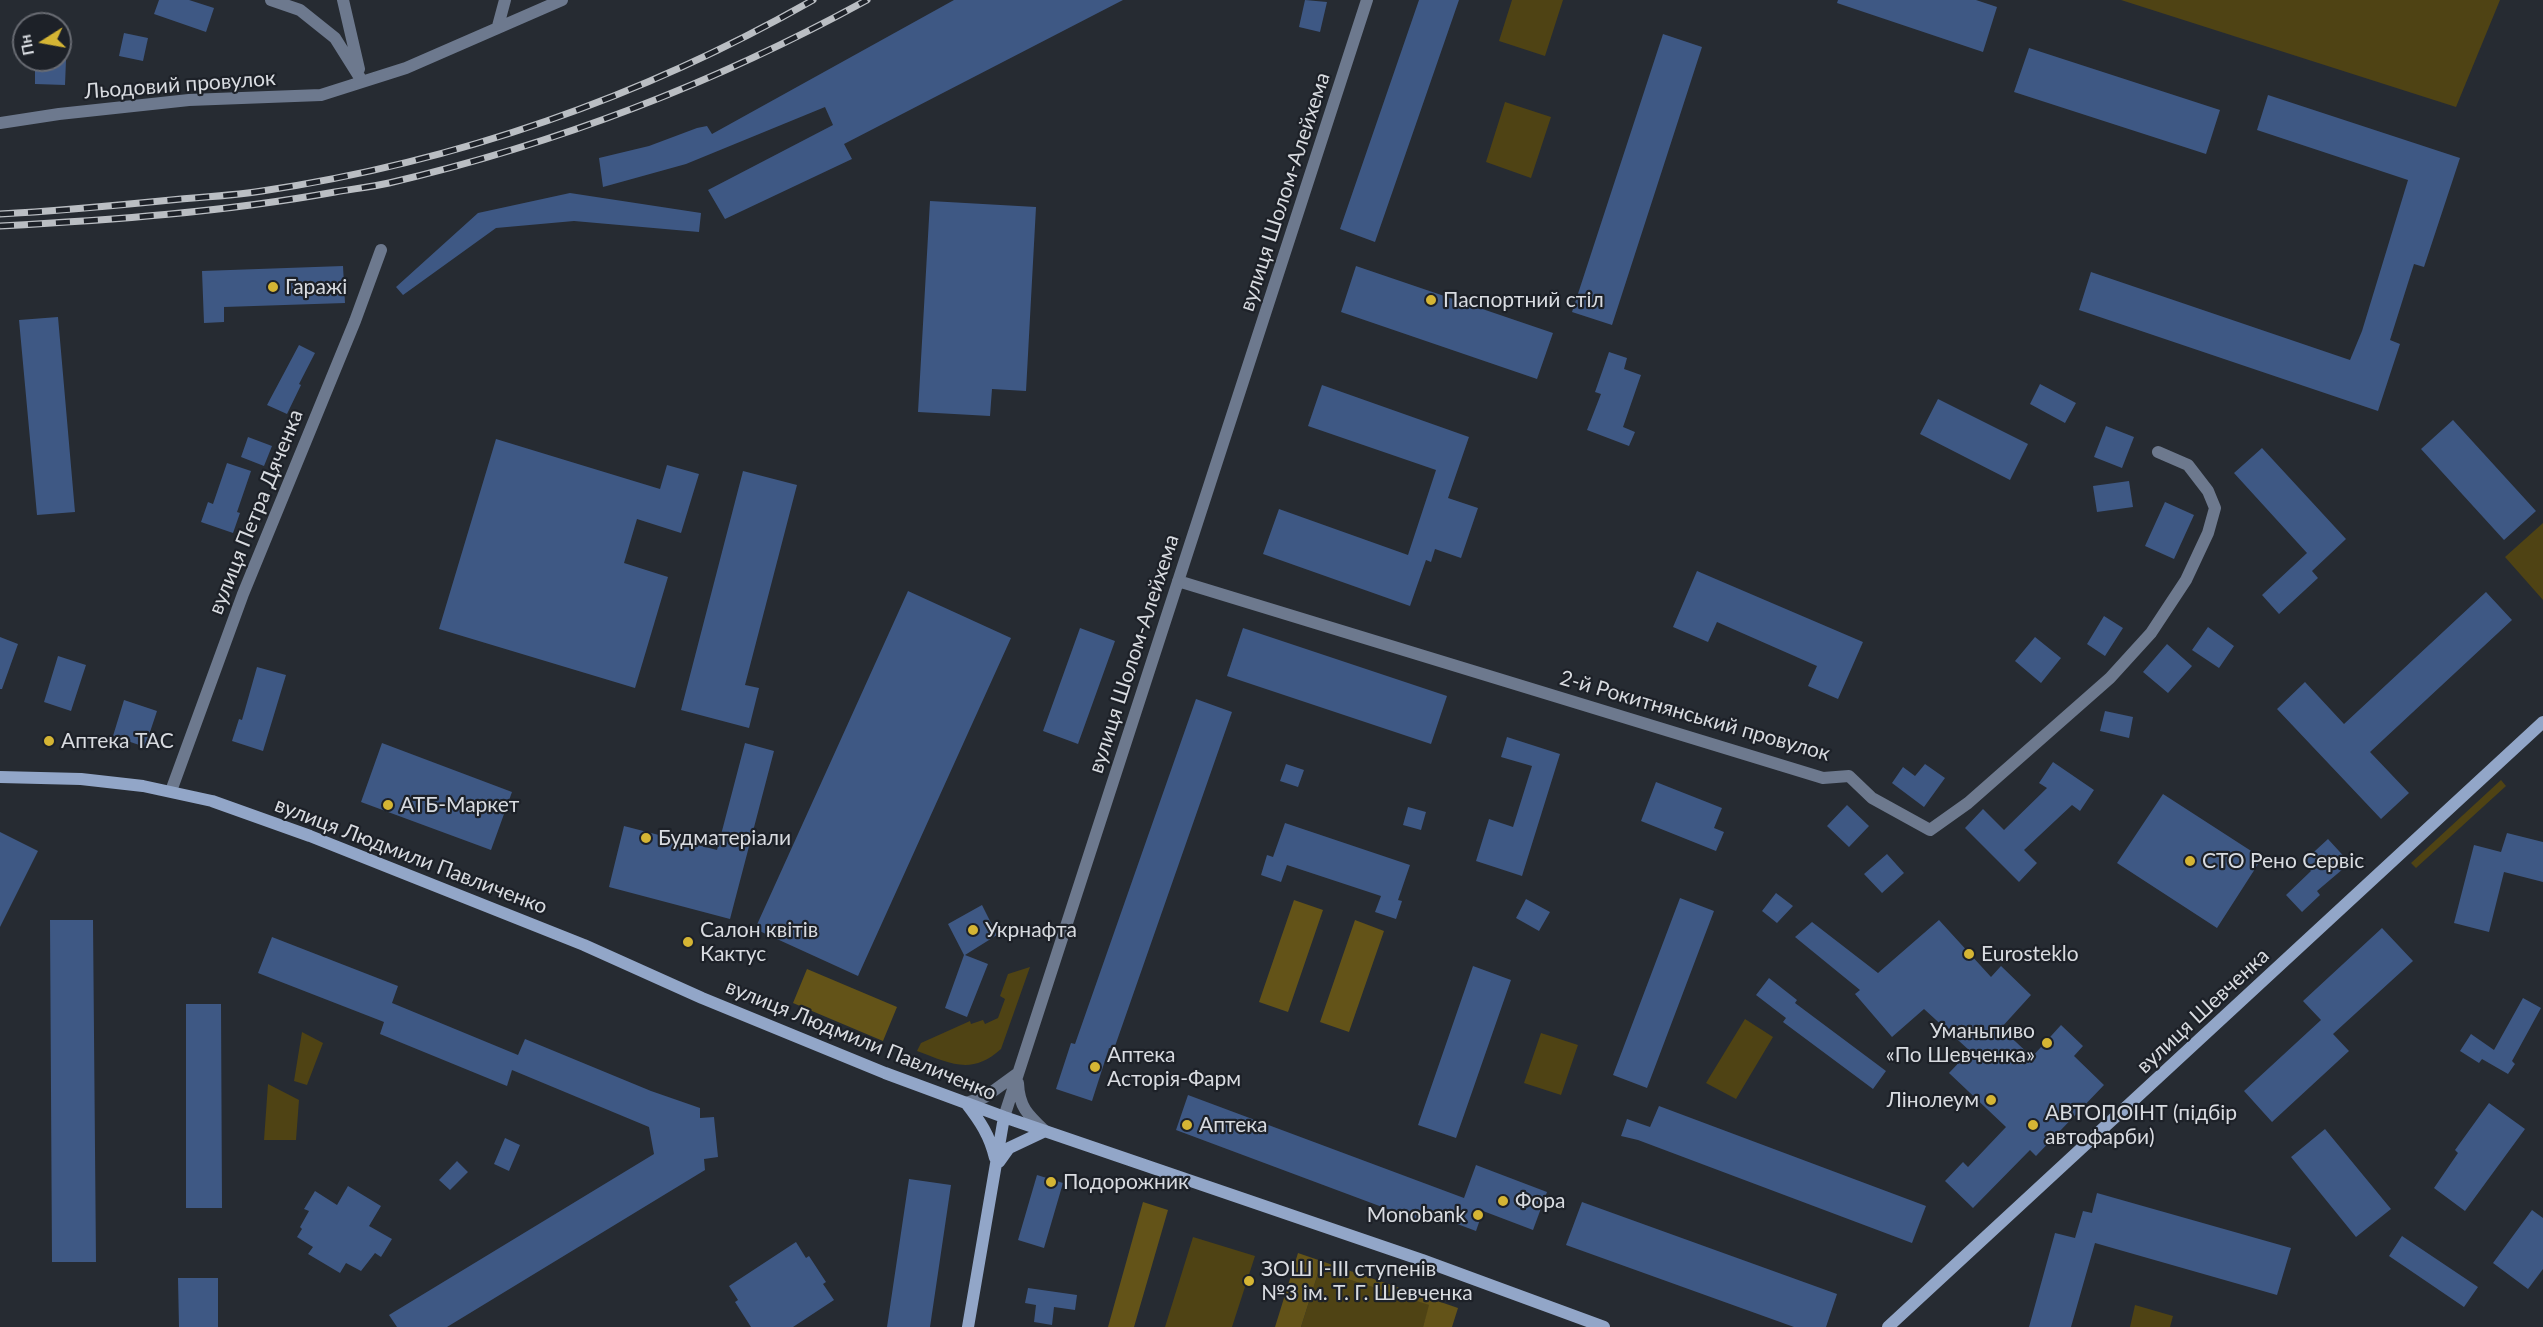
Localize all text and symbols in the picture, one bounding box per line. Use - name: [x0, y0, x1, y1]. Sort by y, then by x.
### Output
- north arrow: [12, 12, 72, 72]
- text: Пн: [14, 33, 37, 57]
- street label: Льодовий провулок: [83, 66, 277, 104]
- street label: вулиця Шолом-Алейхема: [1234, 69, 1336, 315]
- place label: Гаражі: [285, 274, 347, 300]
- marker: Гаражі: [266, 280, 280, 294]
- place label: Паспортний стіл: [1443, 287, 1604, 313]
- marker: Паспортний стіл: [1424, 293, 1438, 307]
- street label: вулиця Петра Дяченка: [203, 406, 309, 618]
- street label: вулиця Шолом-Алейхема: [1083, 531, 1185, 777]
- street label: 2-й Рокитнянський провулок: [1557, 665, 1833, 767]
- place label: Аптека ТАС: [61, 728, 174, 754]
- marker: Аптека ТАС: [42, 734, 56, 748]
- street label: вулиця Людмили Павличенко: [271, 792, 551, 920]
- place label: АТБ-Маркет: [400, 792, 519, 818]
- marker: АТБ-Маркет: [381, 798, 395, 812]
- place label: Будматеріали: [658, 825, 791, 851]
- marker: Будматеріали: [639, 831, 653, 845]
- place label: СТО Рено Сервіс: [2202, 848, 2364, 874]
- marker: СТО Рено Сервіс: [2183, 854, 2197, 868]
- place label: Салон квітів Кактус: [700, 917, 818, 967]
- place label: Укрнафта: [985, 917, 1077, 943]
- marker: Укрнафта: [966, 923, 980, 937]
- marker: Салон квітів Кактус: [681, 935, 695, 949]
- place label: Eurosteklo: [1981, 941, 2079, 967]
- street label: вулиця Шевченка: [2132, 943, 2274, 1079]
- marker: Eurosteklo: [1962, 947, 1976, 961]
- street label: вулиця Людмили Павличенко: [722, 974, 1000, 1106]
- place label: Уманьпиво «По Шевченка»: [1886, 1018, 2035, 1068]
- marker: Уманьпиво «По Шевченка»: [2040, 1036, 2054, 1050]
- place label: Аптека Асторія-Фарм: [1107, 1042, 1241, 1092]
- marker: Аптека Асторія-Фарм: [1088, 1060, 1102, 1074]
- place label: Лінолеум: [1887, 1087, 1979, 1113]
- marker: Лінолеум: [1984, 1093, 1998, 1107]
- place label: АВТОПОІНТ (підбір автофарби): [2045, 1100, 2237, 1150]
- place label: Аптека: [1199, 1112, 1268, 1138]
- marker: Аптека: [1180, 1118, 1194, 1132]
- marker: АВТОПОІНТ (підбір автофарби): [2026, 1118, 2040, 1132]
- place label: Подорожник: [1063, 1169, 1189, 1195]
- marker: Подорожник: [1044, 1175, 1058, 1189]
- place label: Фора: [1515, 1188, 1565, 1214]
- marker: Фора: [1496, 1194, 1510, 1208]
- place label: Monobank: [1367, 1202, 1466, 1228]
- marker: Monobank: [1471, 1208, 1485, 1222]
- place label: ЗОШ І-ІІІ ступенів №3 ім. Т. Г. Шевченка: [1261, 1256, 1473, 1306]
- marker: ЗОШ І-ІІІ ступенів №3 ім. Т. Г. Шевченка: [1242, 1274, 1256, 1288]

